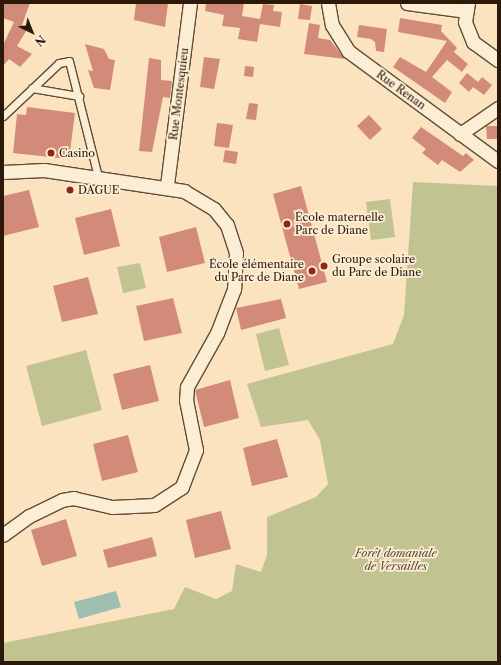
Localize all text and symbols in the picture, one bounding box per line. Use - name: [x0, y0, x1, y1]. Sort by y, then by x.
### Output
- north arrow: [12, 12, 52, 52]
- text: N: [32, 32, 48, 49]
- street label: Rue Montesquieu: [167, 47, 191, 141]
- street label: Rue Renan: [374, 68, 428, 112]
- place label: Casino: [59, 146, 95, 160]
- marker: Casino: [46, 148, 56, 158]
- place label: DAGUE: [78, 183, 119, 197]
- marker: DAGUE: [65, 185, 75, 195]
- place label: École maternelle Parc de Diane: [295, 211, 384, 237]
- marker: École maternelle Parc de Diane: [282, 219, 292, 229]
- place label: Groupe scolaire du Parc de Diane: [332, 253, 421, 279]
- place label: École élémentaire du Parc de Diane: [209, 258, 304, 284]
- marker: Groupe scolaire du Parc de Diane: [319, 261, 329, 271]
- marker: École élémentaire du Parc de Diane: [307, 266, 317, 276]
- park label: Forêt domaniale de Versailles: [355, 547, 437, 573]

